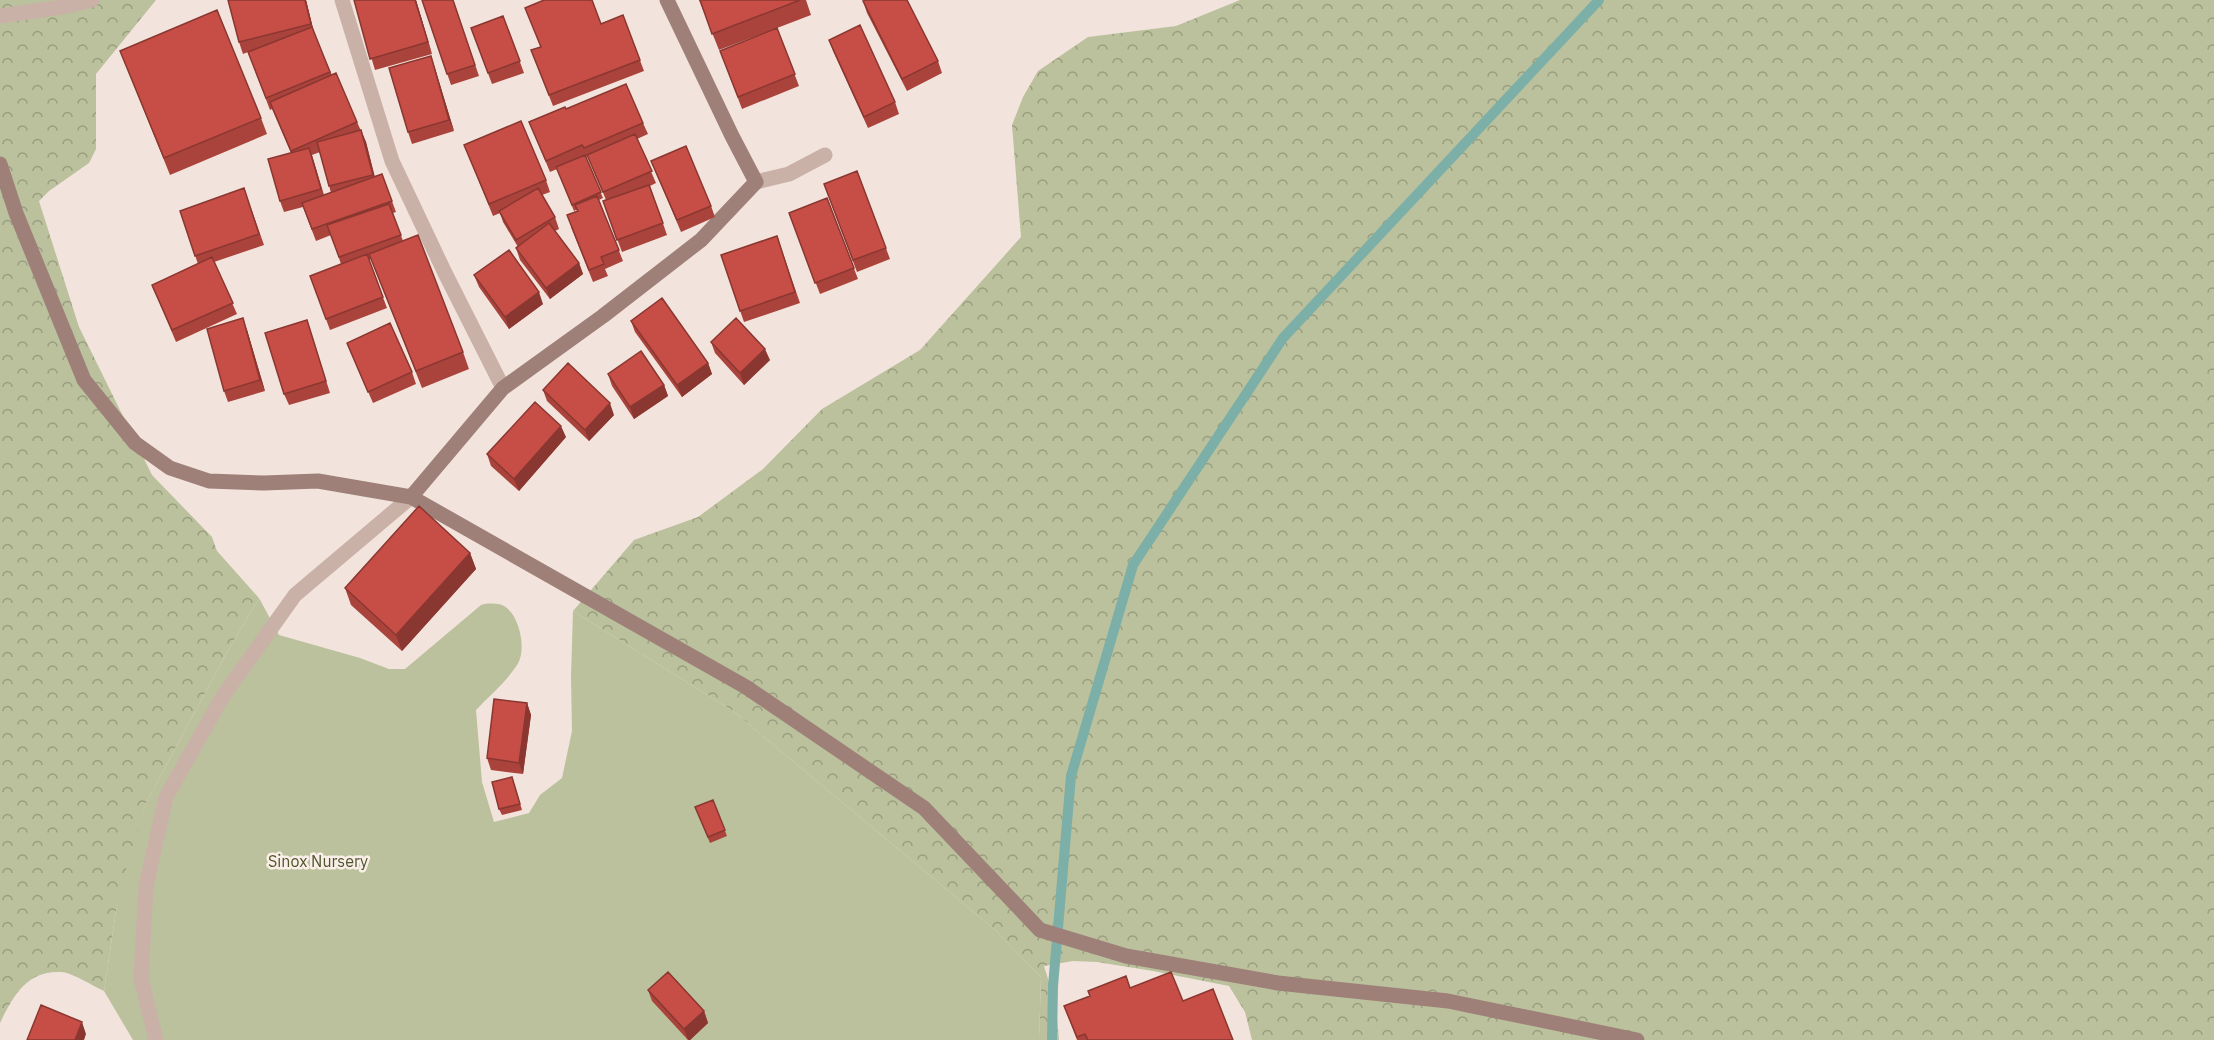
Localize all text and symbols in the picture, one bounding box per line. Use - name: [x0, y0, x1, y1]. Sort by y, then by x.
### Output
- park label: Sinox Nursery: [268, 851, 368, 871]

